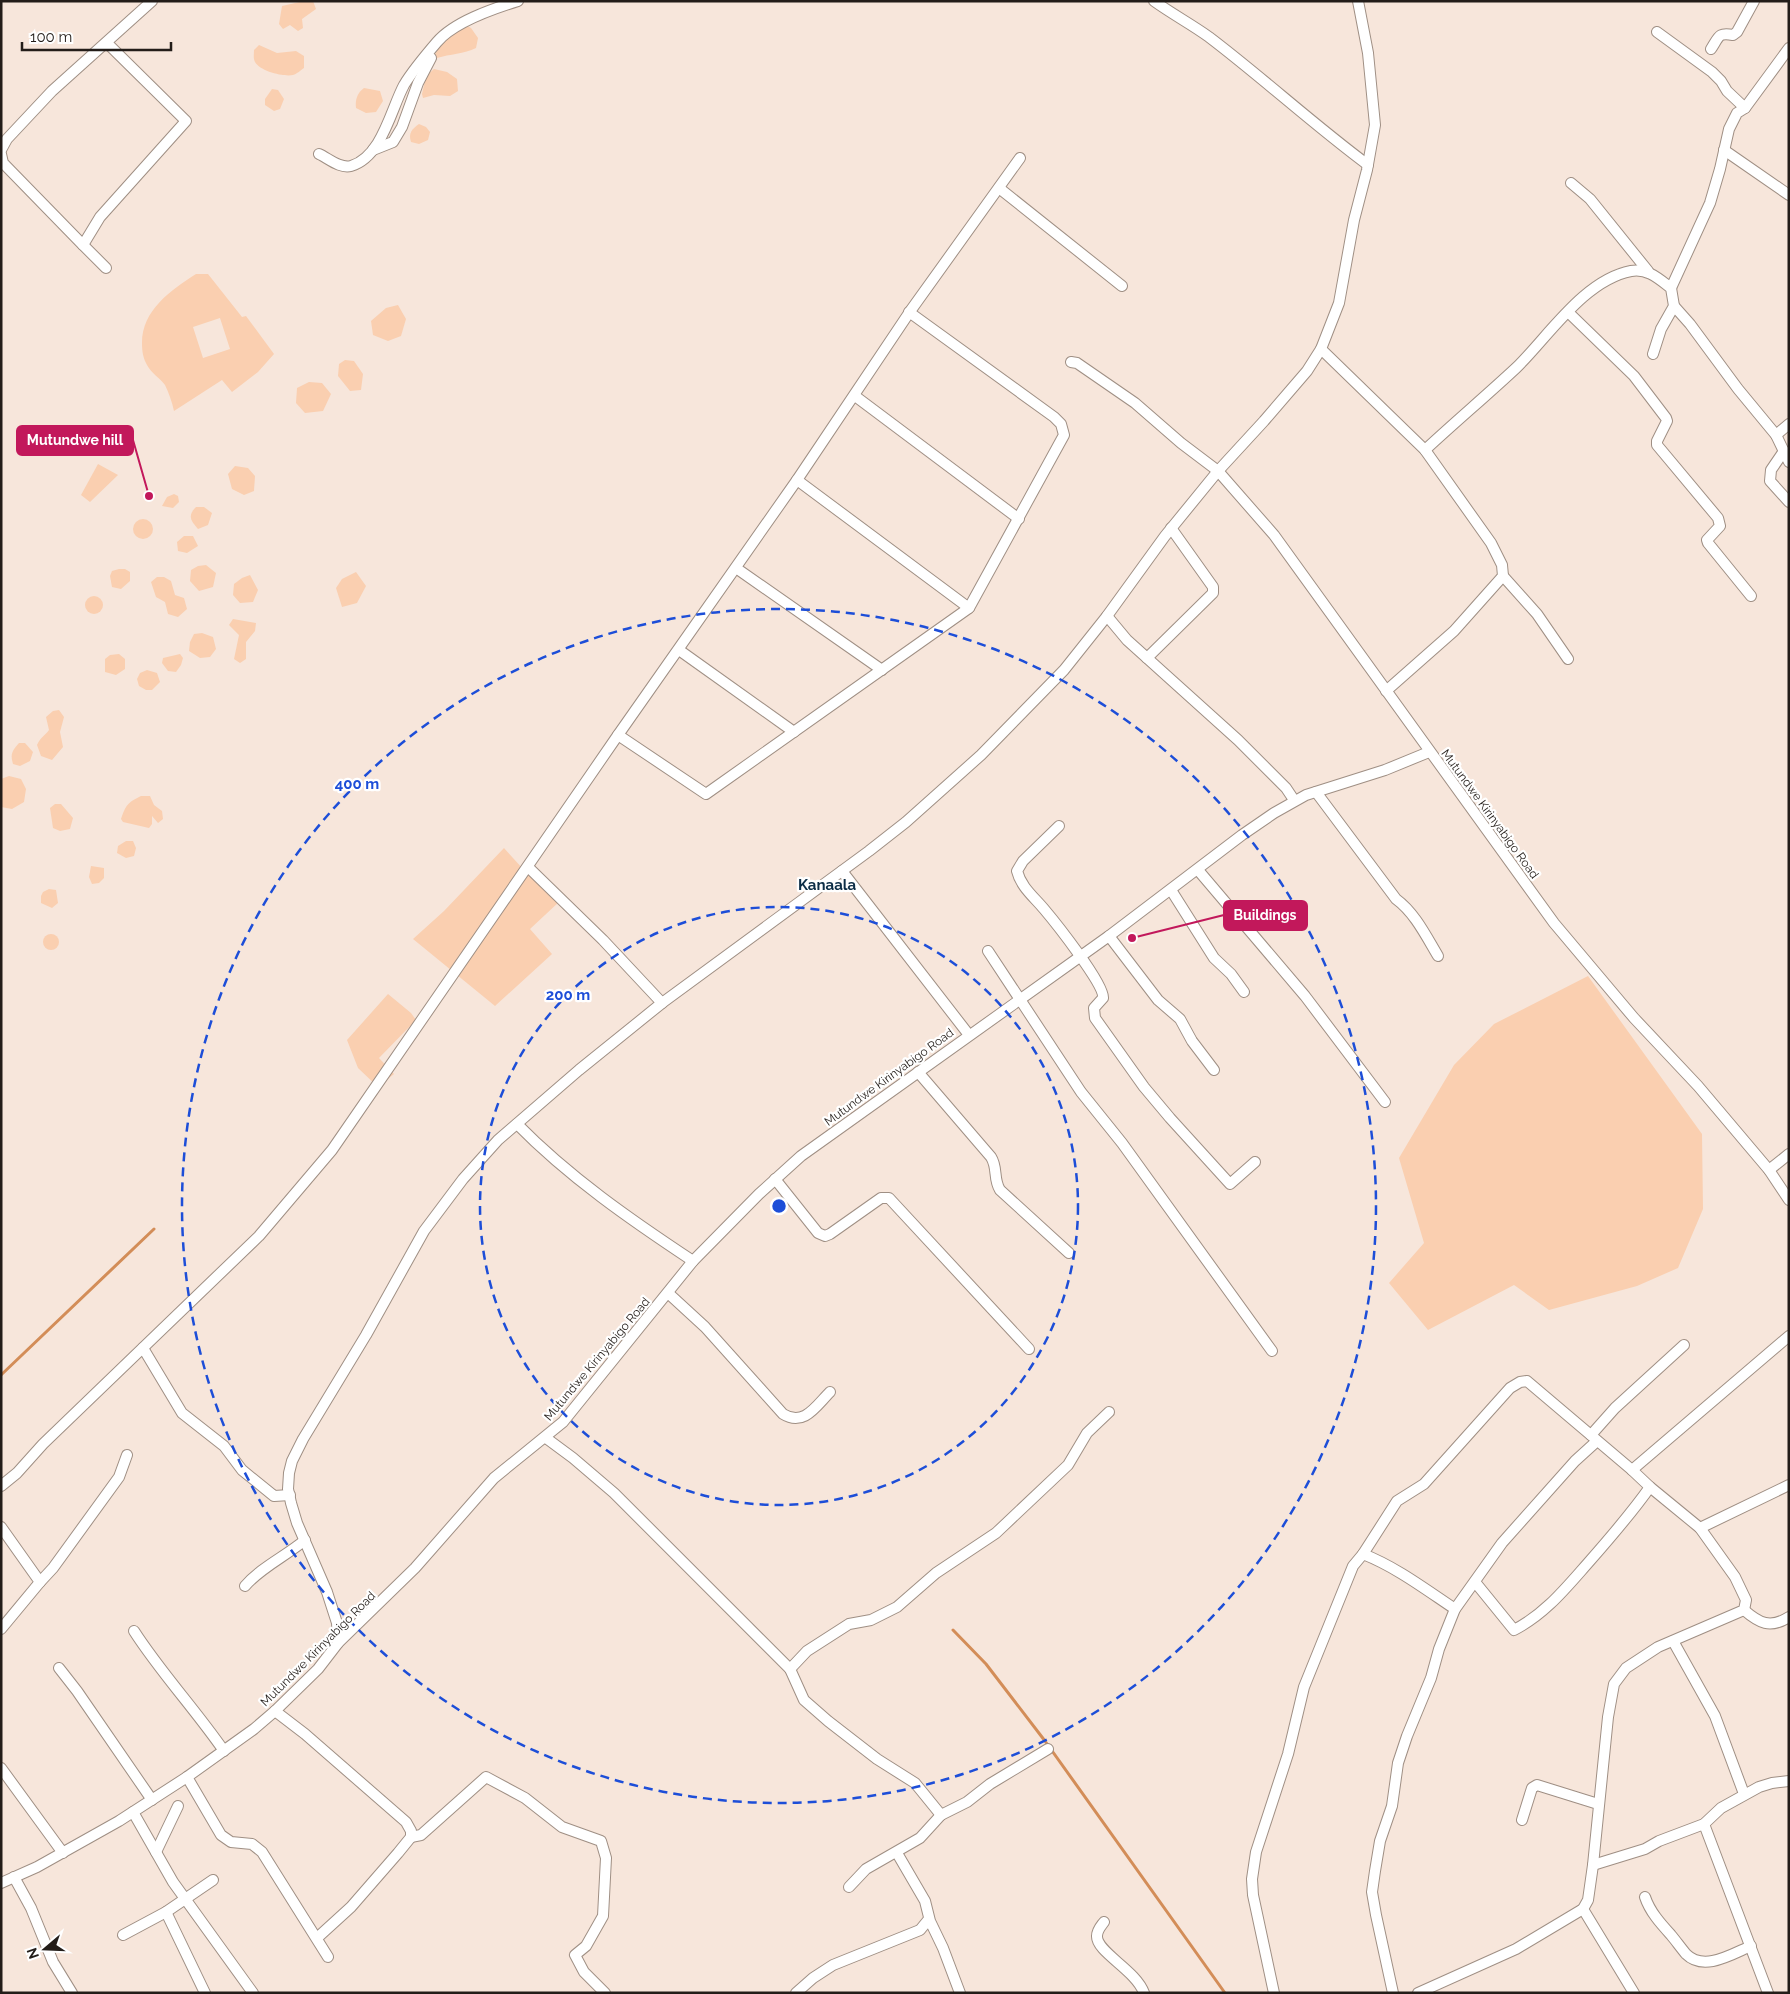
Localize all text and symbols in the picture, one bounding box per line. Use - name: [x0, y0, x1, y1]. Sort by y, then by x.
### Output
- scale bar: [22, 20, 171, 52]
- text: 100 m: [30, 28, 72, 46]
- callout: Mutundwe hill: [17, 426, 133, 455]
- text: Mutundwe hill: [27, 432, 124, 448]
- street label: Mutundwe Kirinyabigo Road: [1438, 747, 1542, 881]
- text: 400 m: [335, 775, 379, 793]
- district label: Kanaala: [798, 876, 857, 894]
- callout: Buildings: [1224, 901, 1307, 930]
- text: Buildings: [1234, 907, 1297, 923]
- text: 200 m: [546, 986, 590, 1004]
- street label: Mutundwe Kirinyabigo Road: [822, 1025, 956, 1129]
- centre of rings: [770, 1197, 788, 1215]
- street label: Mutundwe Kirinyabigo Road: [541, 1295, 653, 1423]
- street label: Mutundwe Kirinyabigo Road: [258, 1589, 378, 1709]
- north arrow: [20, 1924, 70, 1974]
- text: N: [23, 1946, 42, 1961]

